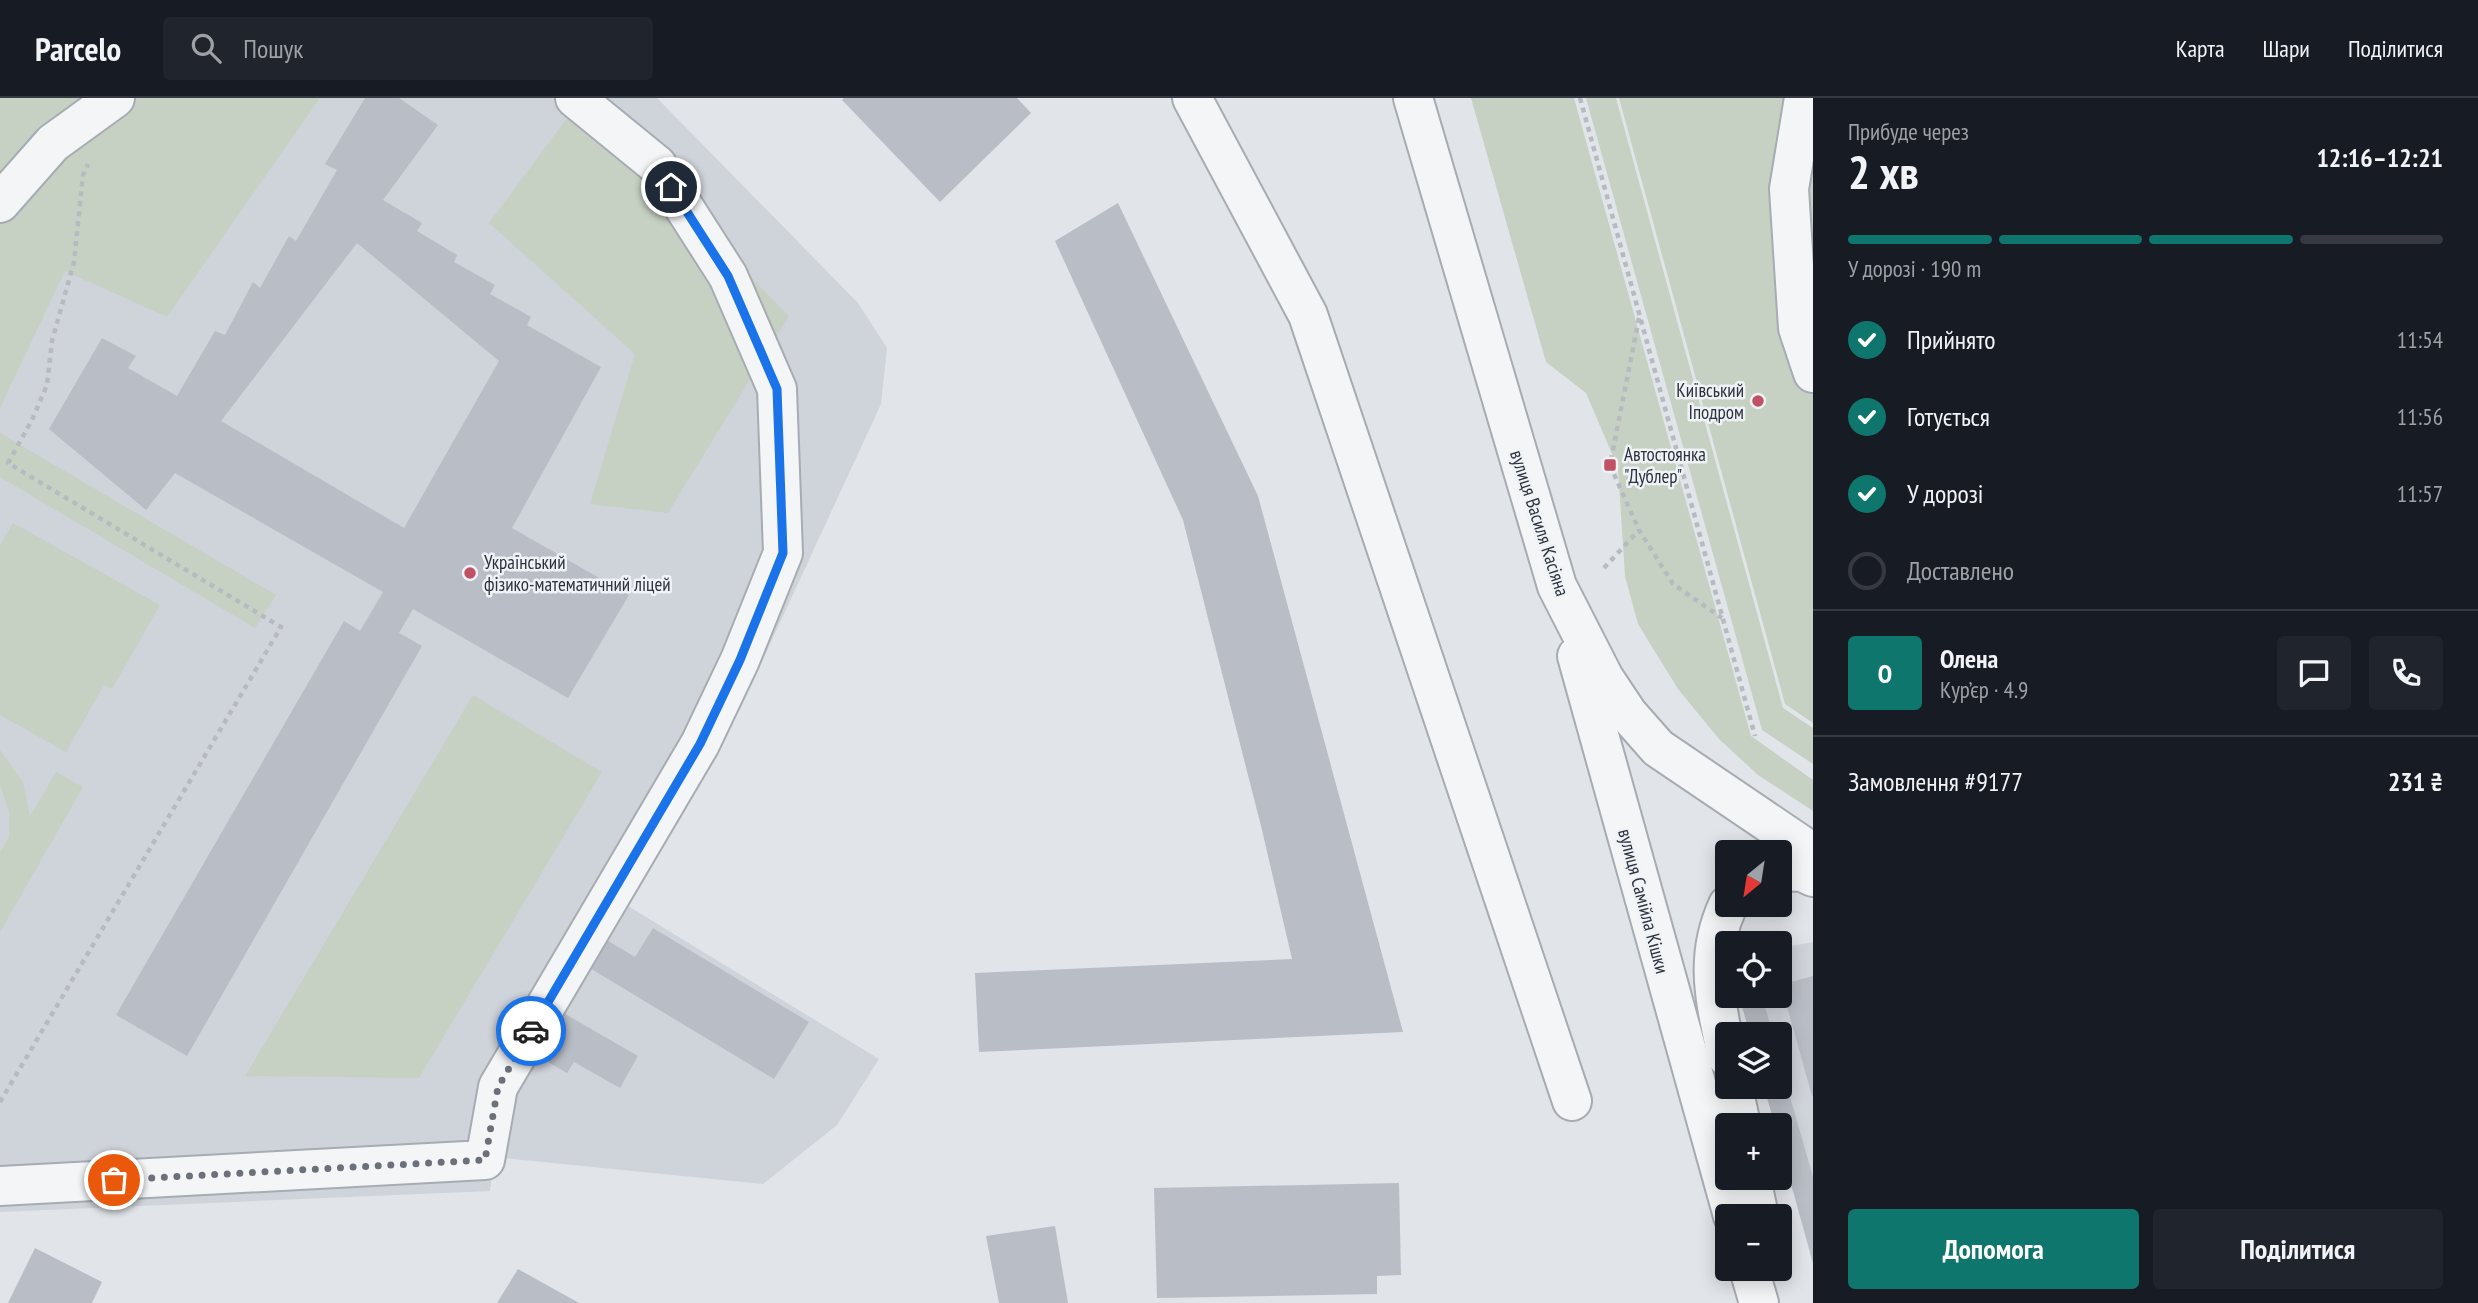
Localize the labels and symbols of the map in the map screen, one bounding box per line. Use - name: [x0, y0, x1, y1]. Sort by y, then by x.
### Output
- pin: [641, 157, 701, 217]
- place label: Київський Іподром: [1676, 378, 1744, 424]
- marker: Київський Іподром: [1750, 393, 1766, 409]
- place label: Автостоянка "Дублер": [1624, 442, 1706, 488]
- street label: вулиця Василя Касіяна: [1505, 447, 1575, 599]
- marker: Автостоянка "Дублер": [1602, 457, 1618, 473]
- place label: Український фізико-математичний ліцей: [484, 550, 671, 596]
- marker: Український фізико-математичний ліцей: [462, 565, 478, 581]
- street label: вулиця Самійла Кішки: [1613, 826, 1675, 976]
- north arrow: [1715, 840, 1792, 917]
- courier: [496, 996, 566, 1066]
- pin: [84, 1150, 144, 1210]

